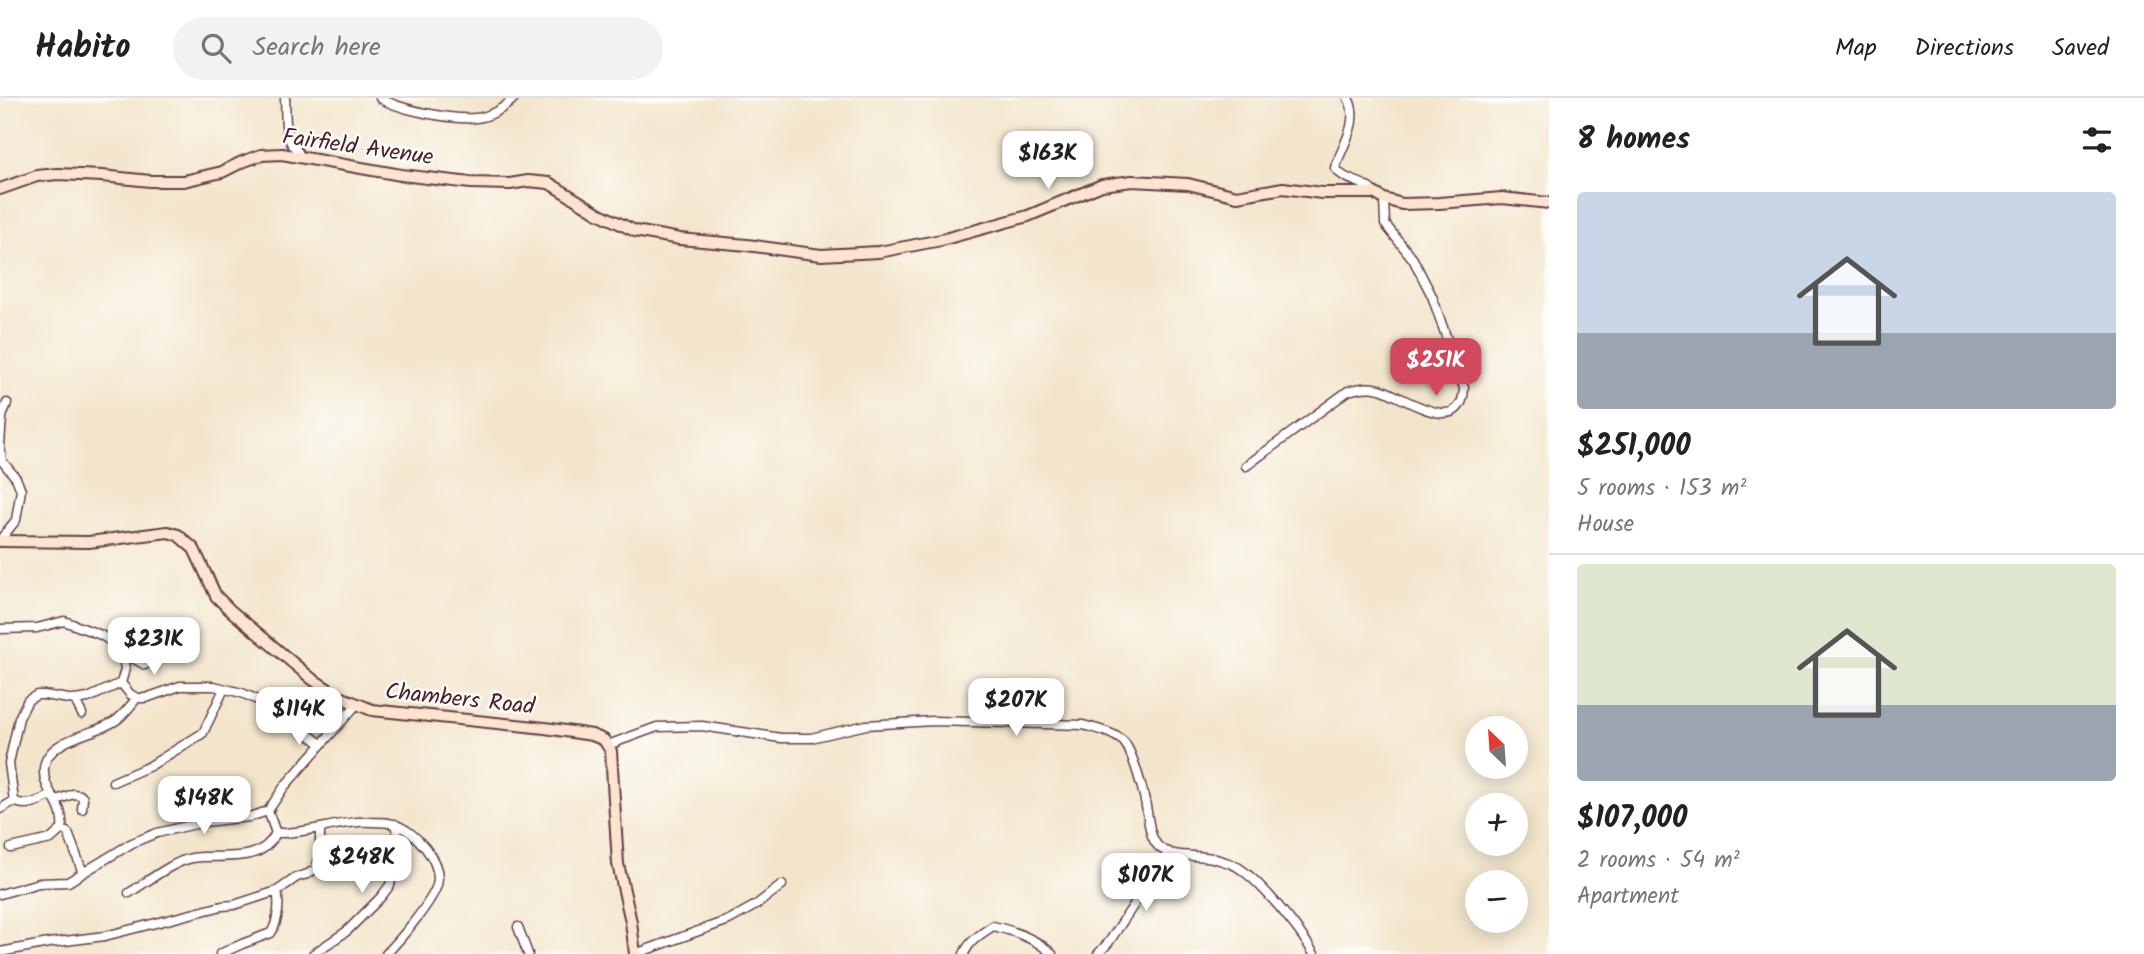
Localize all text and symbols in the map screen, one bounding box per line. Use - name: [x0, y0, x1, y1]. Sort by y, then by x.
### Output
- search box: [173, 17, 663, 80]
- text: Habito: [35, 22, 131, 75]
- text: Search here: [253, 27, 381, 69]
- icon: search: [197, 29, 235, 67]
- text: Map: [1835, 29, 1877, 68]
- text: Directions: [1915, 29, 2014, 68]
- text: Saved: [2052, 29, 2109, 68]
- text: 8 homes: [1577, 116, 1690, 164]
- street label: Fairfield Avenue: [280, 120, 436, 176]
- icon: filters: [2078, 121, 2116, 159]
- pin: $163K: [999, 132, 1097, 191]
- text: $163K: [1018, 136, 1078, 172]
- icon: home: [1784, 238, 1910, 364]
- pin: $251K: [1387, 338, 1485, 398]
- text: $251K: [1406, 343, 1466, 379]
- text: $251,000: [1577, 423, 1691, 471]
- text: 5 rooms · 153 m²: [1577, 471, 1746, 507]
- text: House: [1577, 507, 1634, 543]
- icon: home: [1784, 610, 1910, 736]
- pin: $231K: [105, 618, 203, 677]
- text: $231K: [124, 622, 184, 658]
- street label: Chambers Road: [383, 674, 537, 726]
- pin: $207K: [967, 678, 1065, 738]
- text: $207K: [984, 683, 1048, 719]
- pin: $114K: [250, 688, 348, 747]
- text: $114K: [272, 692, 326, 728]
- north arrow: [1465, 716, 1528, 779]
- map controls: [1465, 716, 1528, 933]
- pin: $148K: [155, 776, 253, 836]
- text: $148K: [174, 781, 234, 817]
- button: +: [1465, 793, 1528, 856]
- text: $107,000: [1577, 795, 1687, 843]
- pin: $248K: [313, 836, 411, 895]
- text: $248K: [329, 840, 395, 876]
- text: 2 rooms · 54 m²: [1577, 843, 1740, 879]
- pin: $107K: [1097, 854, 1195, 913]
- text: $107K: [1117, 858, 1175, 894]
- button: −: [1465, 870, 1528, 933]
- text: Apartment: [1577, 879, 1679, 915]

